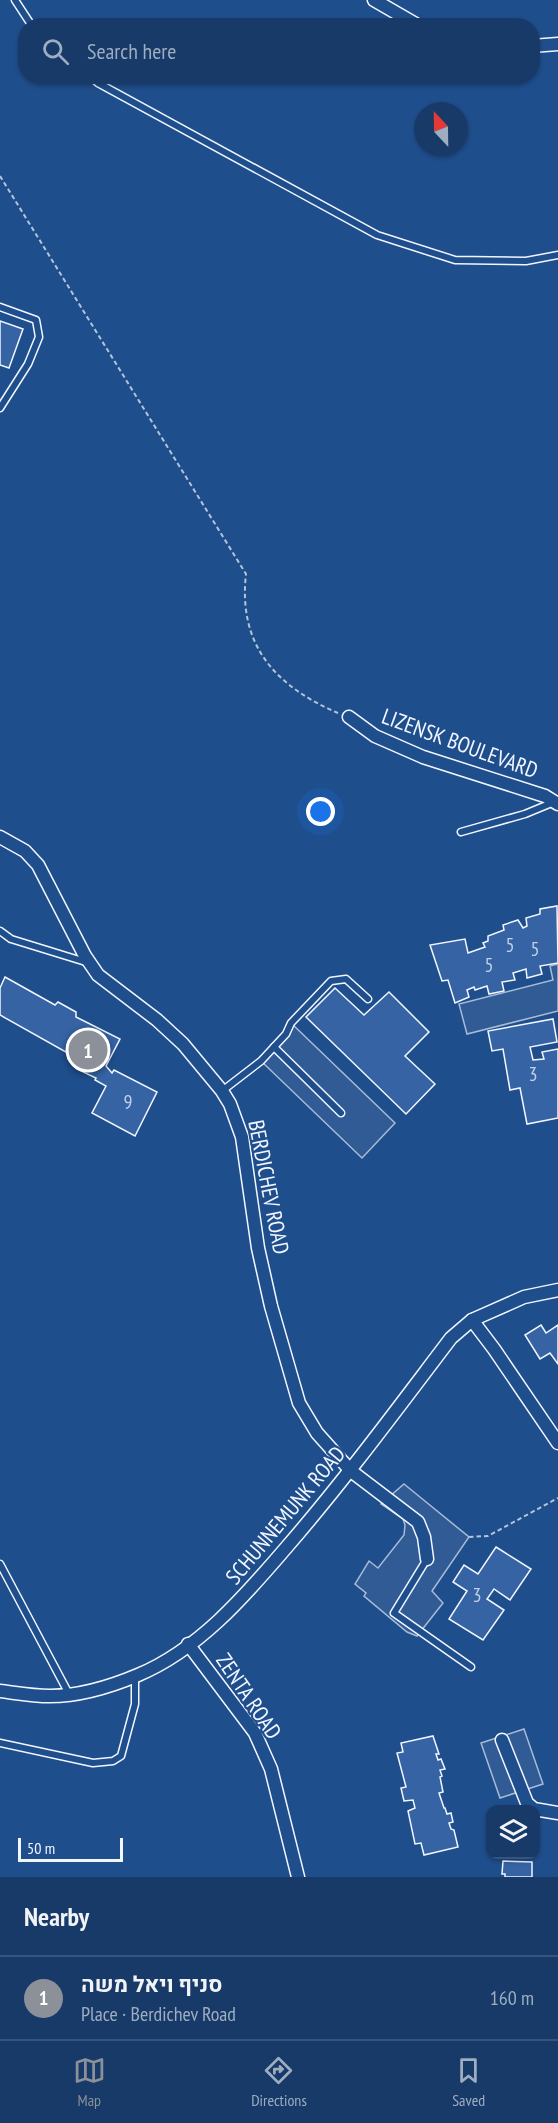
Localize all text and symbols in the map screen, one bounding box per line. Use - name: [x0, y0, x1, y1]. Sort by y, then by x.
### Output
- search box: [18, 18, 540, 84]
- icon: search: [39, 35, 72, 68]
- text: Search here: [87, 37, 176, 65]
- north arrow: [414, 102, 468, 156]
- street label: LIZENSK BOULEVARD: [378, 702, 542, 784]
- your location: [306, 797, 335, 826]
- house number: 5: [506, 932, 515, 958]
- house number: 5: [531, 936, 540, 962]
- house number: 5: [485, 952, 494, 978]
- pin: 1: [68, 1028, 107, 1072]
- house number: 3: [529, 1061, 538, 1087]
- house number: 9: [124, 1089, 133, 1115]
- street label: BERDICHEV ROAD: [242, 1117, 296, 1257]
- street label: SCHUNNEMUNK ROAD: [219, 1440, 351, 1590]
- house number: 3: [473, 1582, 482, 1608]
- street label: ZENTA ROAD: [210, 1648, 288, 1744]
- map controls: [486, 1805, 540, 1859]
- button: layers: [486, 1805, 540, 1859]
- scale bar: [18, 1835, 123, 1862]
- text: 50 m: [27, 1838, 55, 1858]
- text: Nearby: [24, 1900, 89, 1933]
- text: סניף ויאל משה: [81, 1970, 222, 1998]
- text: 1: [39, 1985, 48, 2011]
- text: 160 m: [490, 1985, 534, 2011]
- text: Place · Berdichev Road: [81, 2001, 236, 2027]
- tab: Map: [73, 2054, 106, 2110]
- tab: Directions: [251, 2054, 307, 2110]
- tab: Saved: [452, 2054, 485, 2110]

